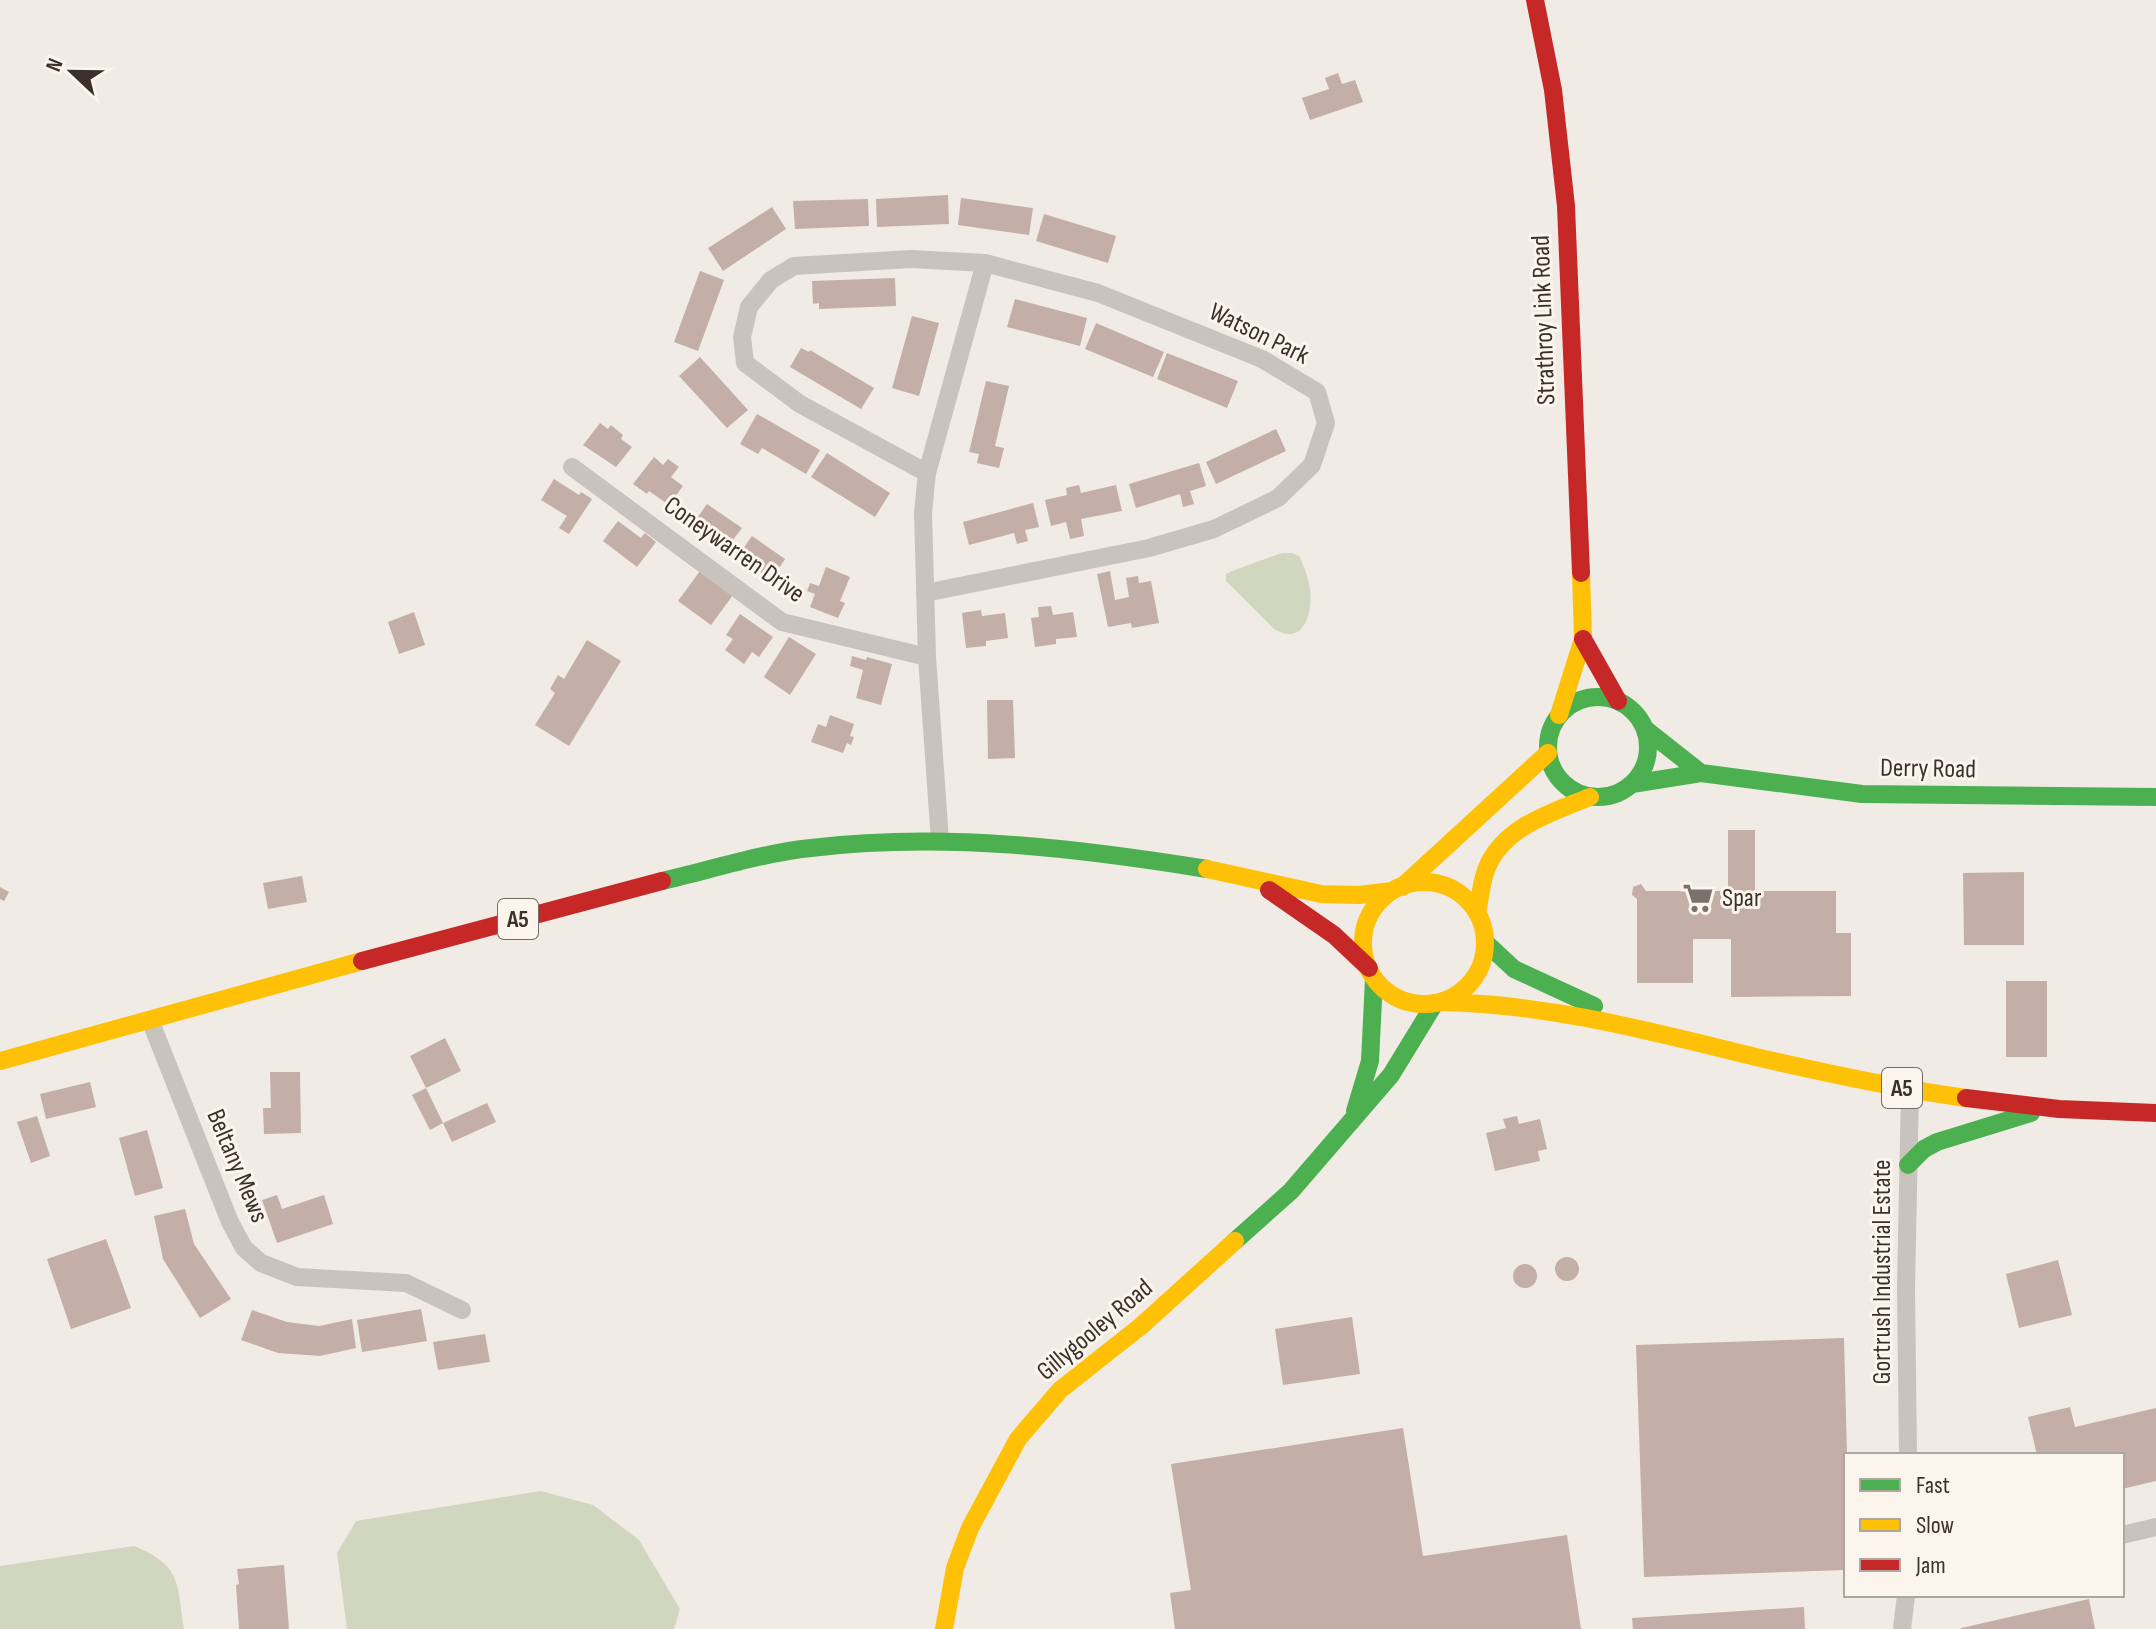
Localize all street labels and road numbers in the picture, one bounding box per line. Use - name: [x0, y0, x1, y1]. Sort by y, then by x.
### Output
- street label: Strathroy Link Road: [1526, 235, 1562, 405]
- street label: Watson Park: [1204, 297, 1314, 372]
- street label: Coneywarren Drive: [658, 490, 810, 610]
- street label: Derry Road: [1880, 753, 1976, 785]
- road number: A5: [498, 899, 538, 939]
- road number: A5: [1882, 1068, 1922, 1108]
- street label: Beltany Mews: [199, 1105, 275, 1227]
- street label: Gortrush Industrial Estate: [1867, 1159, 1898, 1385]
- street label: Gillygooley Road: [1031, 1273, 1159, 1387]

